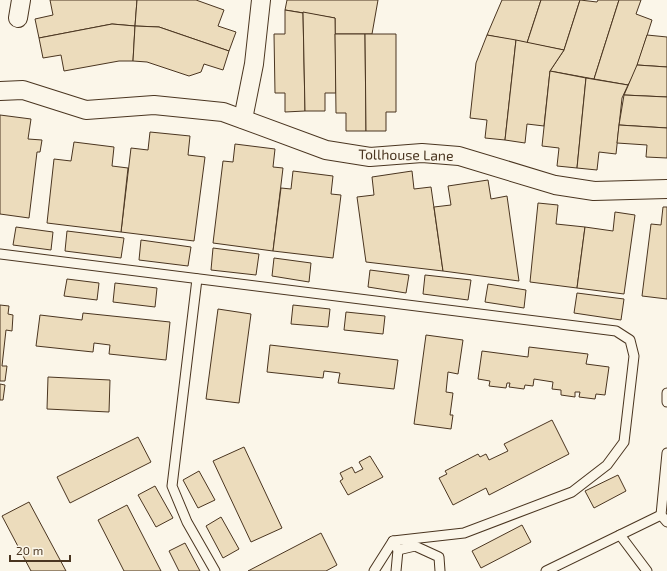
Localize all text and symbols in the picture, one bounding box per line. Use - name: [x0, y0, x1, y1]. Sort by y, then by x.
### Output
- street label: Tollhouse Lane: [358, 145, 454, 164]
- scale bar: [10, 537, 70, 563]
- text: 20 m: [16, 543, 43, 557]

